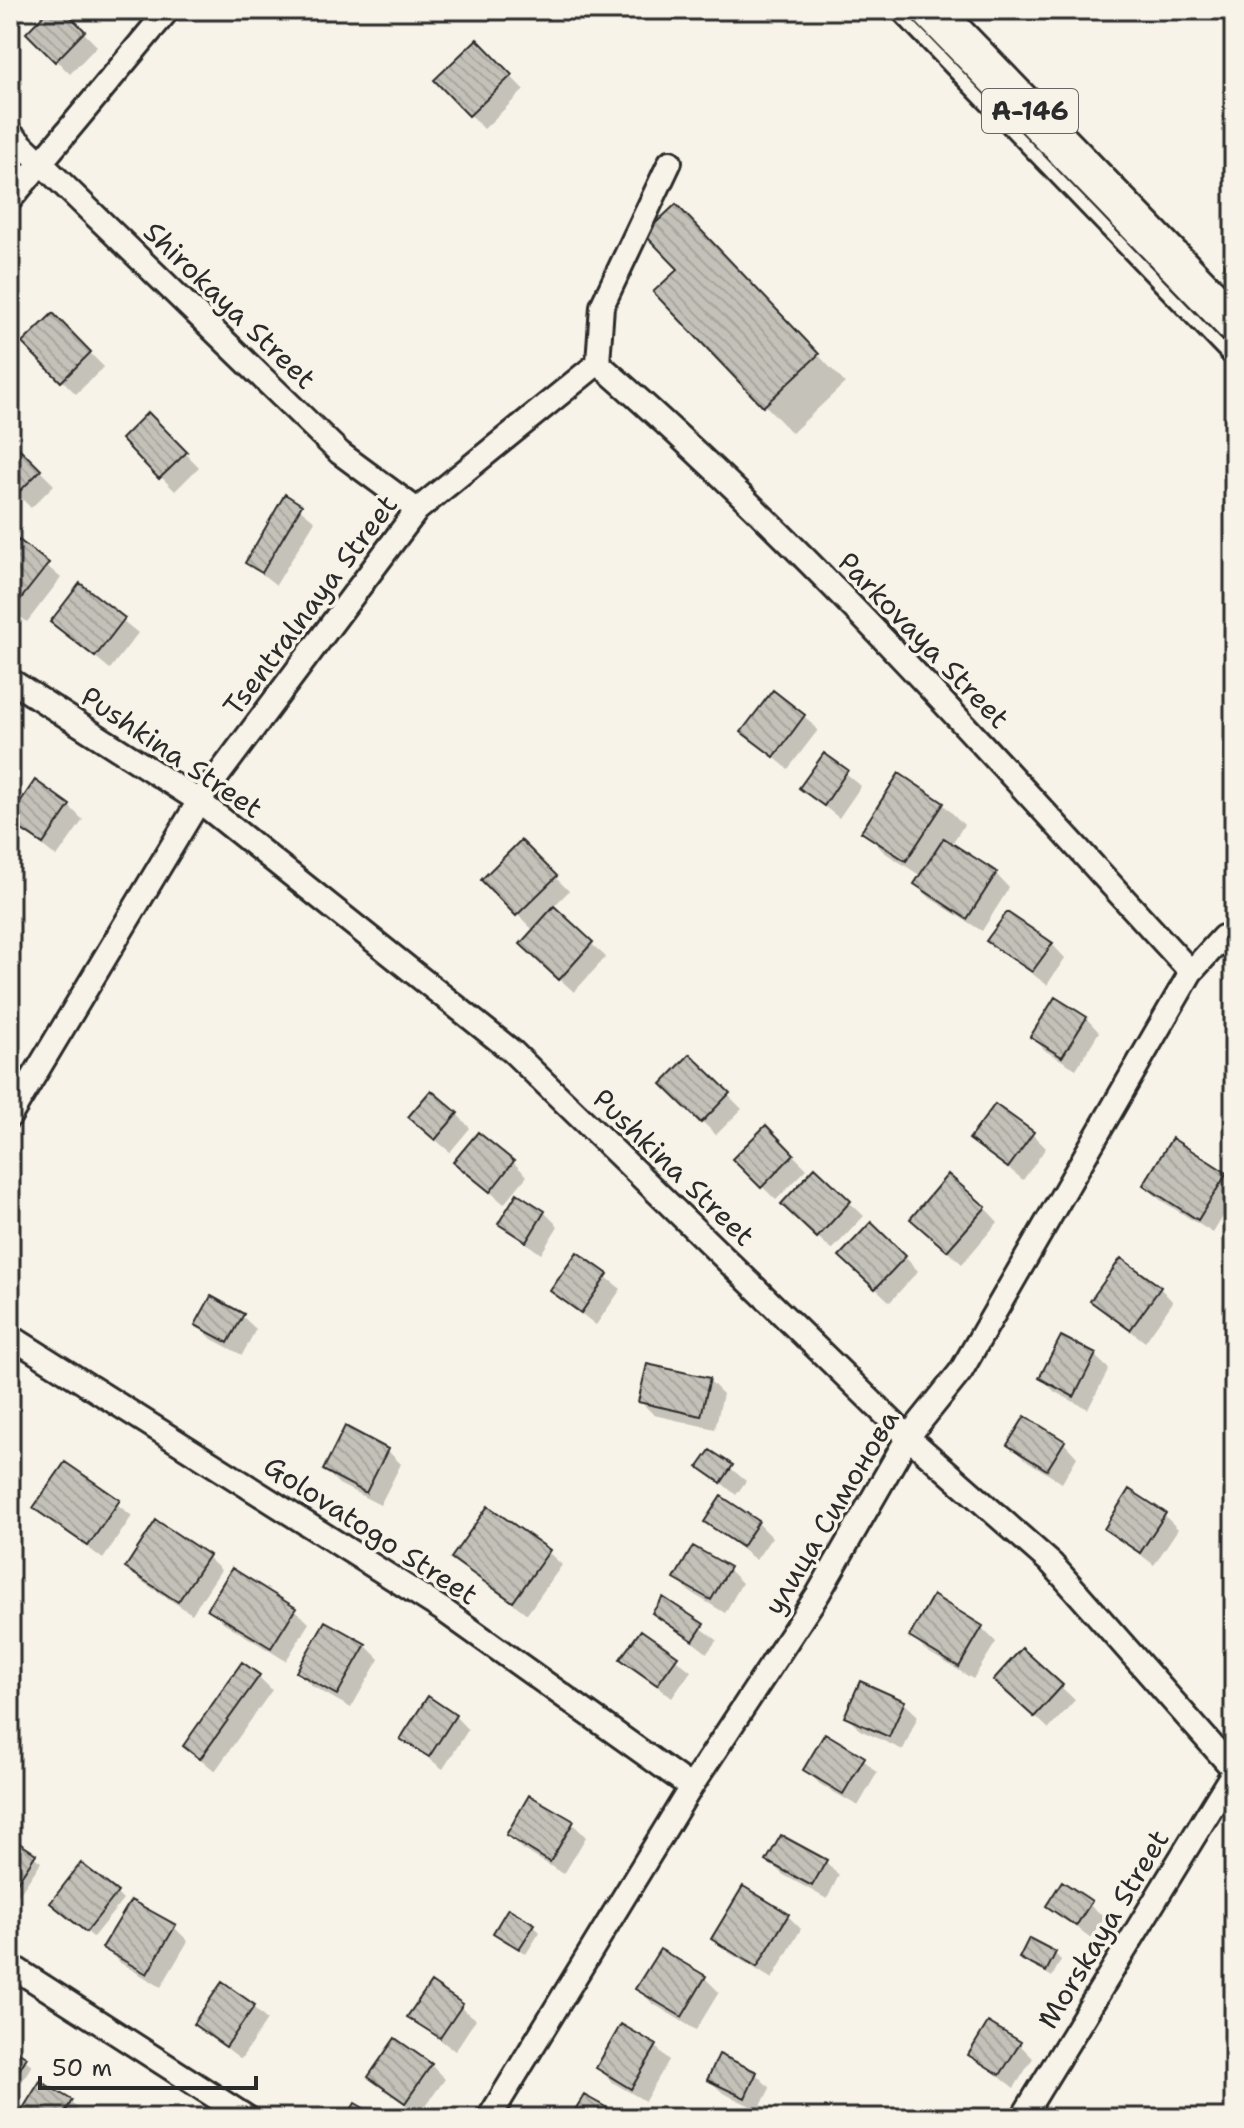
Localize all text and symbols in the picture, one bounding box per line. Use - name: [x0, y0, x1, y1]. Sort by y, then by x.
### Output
- road number: А-146: [982, 89, 1078, 133]
- street label: Shirokaya Street: [136, 213, 324, 397]
- street label: Tsentralnaya Street: [214, 487, 406, 723]
- street label: Parkovaya Street: [830, 543, 1018, 737]
- street label: Pushkina Street: [74, 677, 270, 827]
- street label: Pushkina Street: [585, 1080, 763, 1254]
- street label: улица Симонова: [755, 1402, 907, 1622]
- street label: Golovatogo Street: [257, 1446, 485, 1614]
- street label: Morskaya Street: [1028, 1822, 1178, 2036]
- scale bar: [40, 2040, 256, 2090]
- text: 50 m: [52, 2052, 112, 2084]

